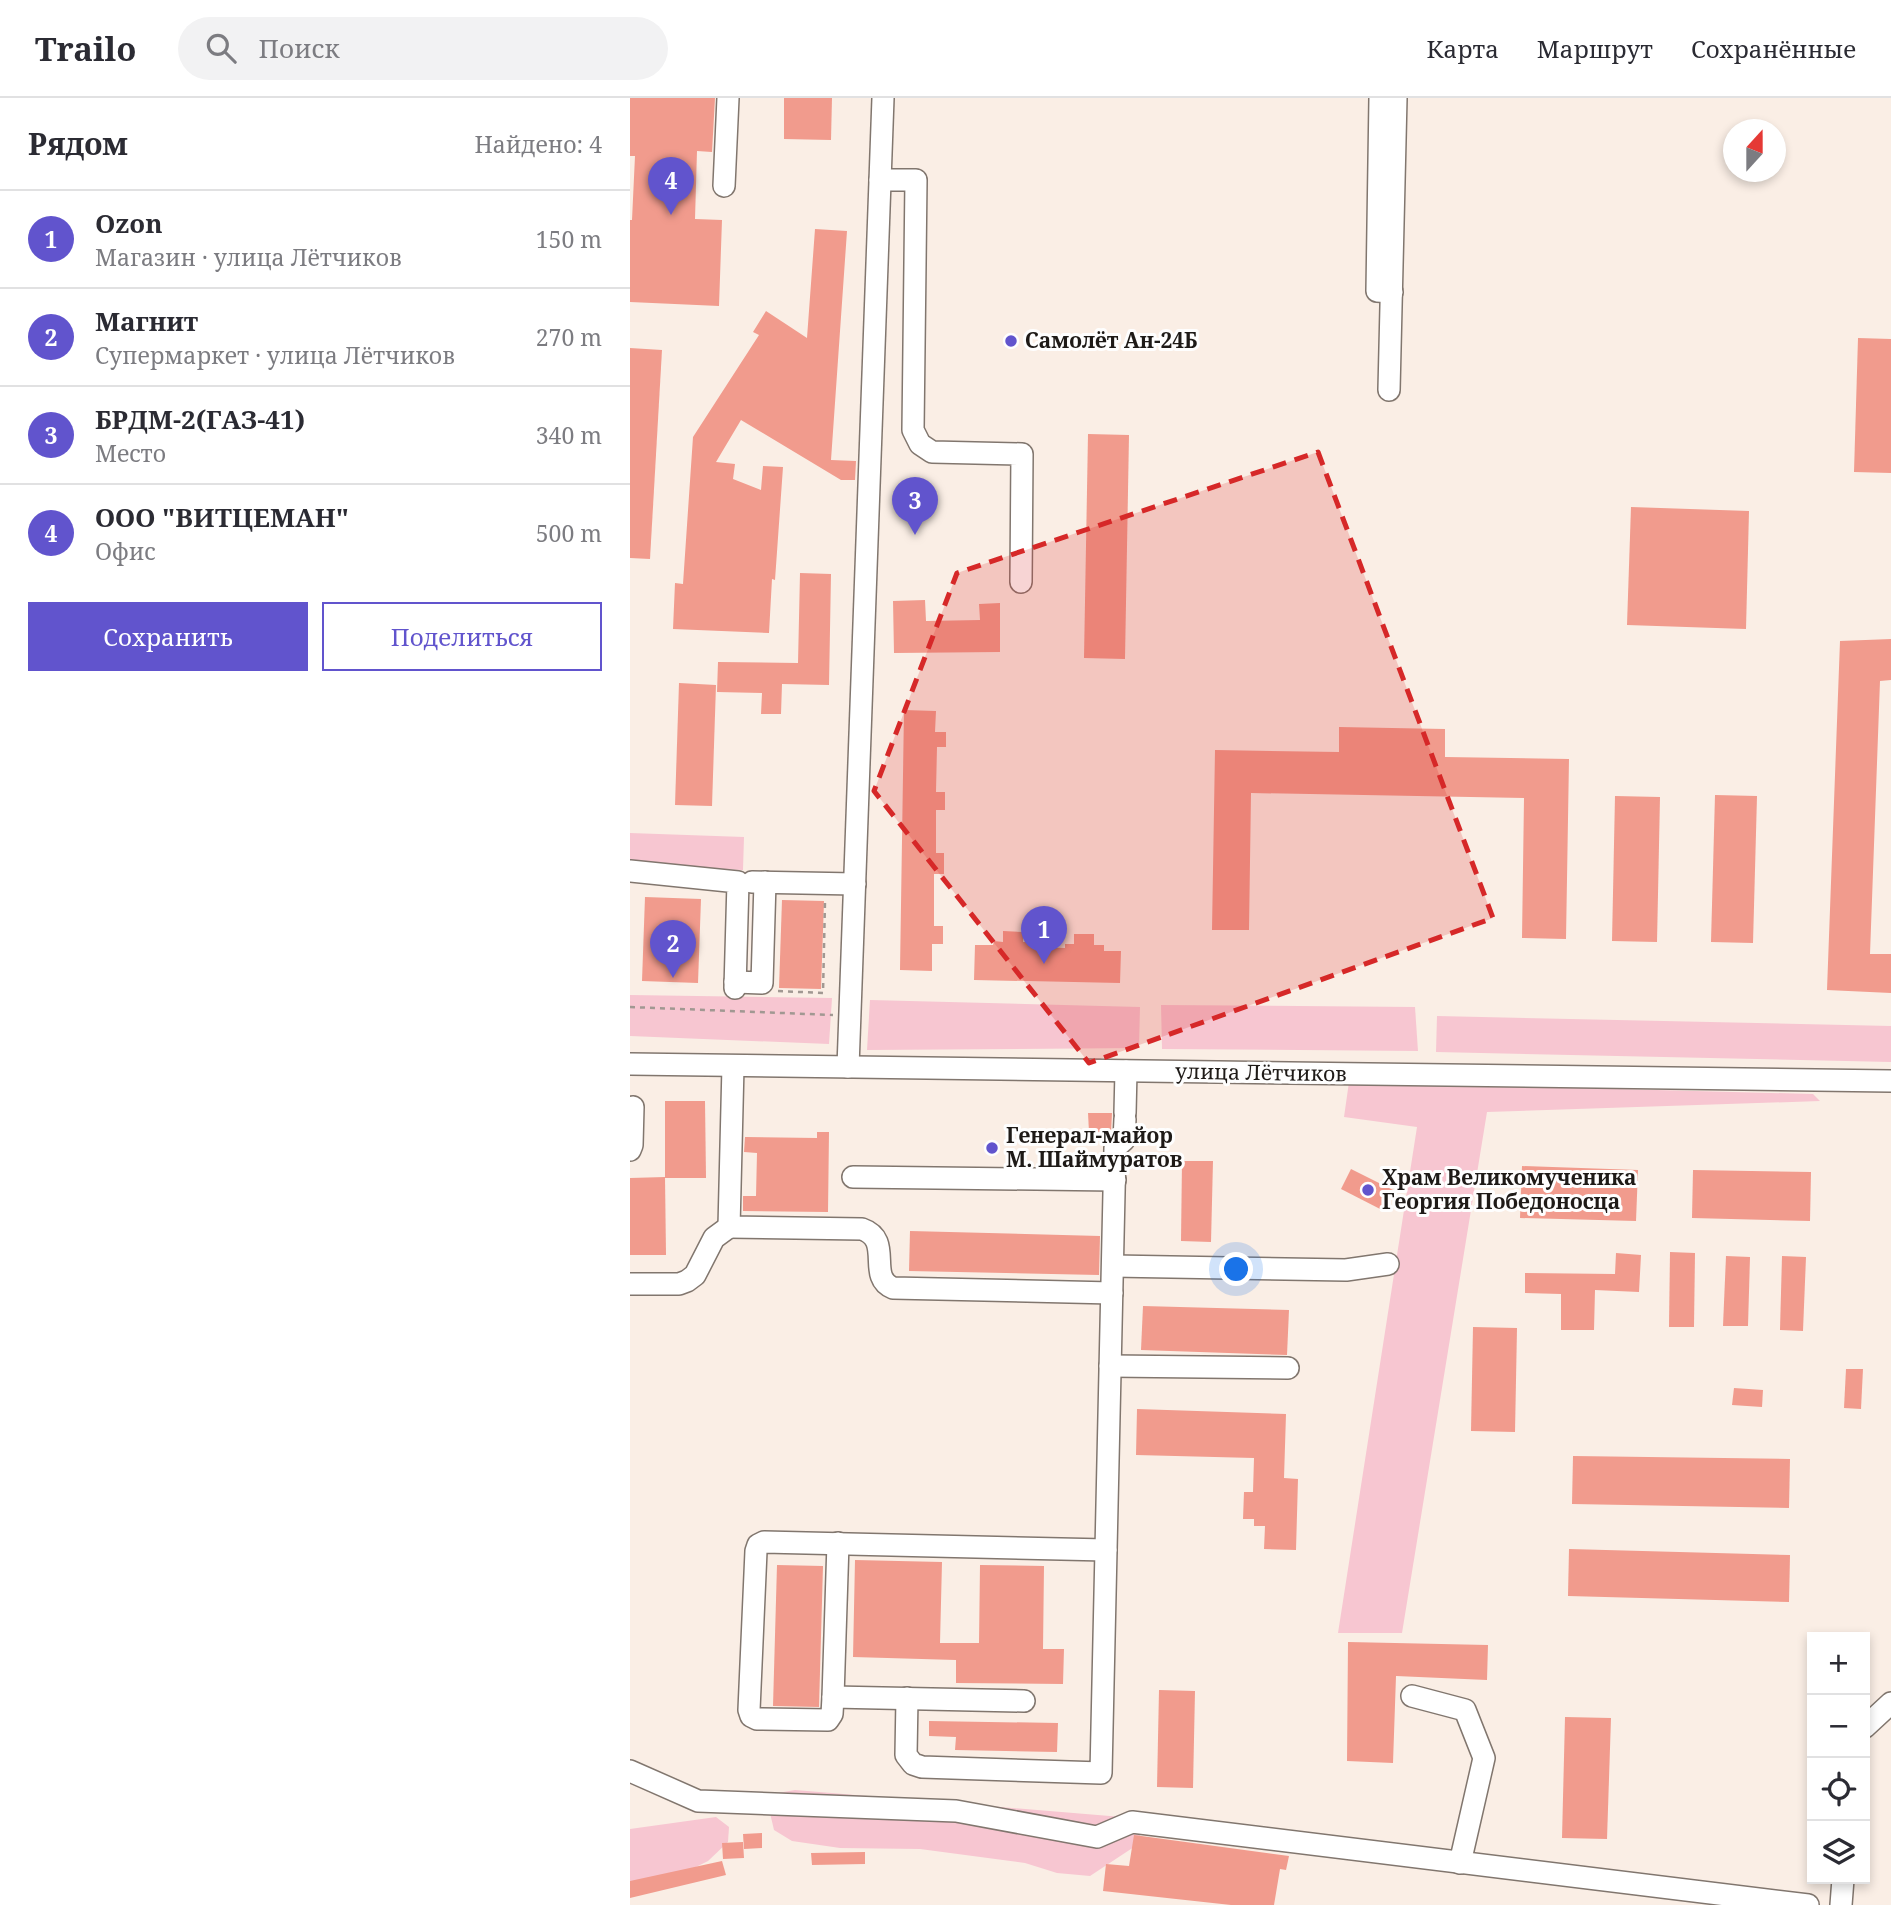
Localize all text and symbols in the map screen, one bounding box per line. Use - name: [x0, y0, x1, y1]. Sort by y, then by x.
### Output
- search box: [178, 17, 668, 80]
- text: Trailo: [35, 26, 136, 71]
- icon: search: [202, 29, 240, 67]
- text: Поиск: [258, 30, 340, 66]
- text: Карта: [1427, 32, 1499, 65]
- text: Маршрут: [1537, 32, 1653, 65]
- text: Сохранённые: [1691, 32, 1856, 65]
- north arrow: [1723, 119, 1786, 182]
- text: Рядом: [28, 123, 128, 164]
- text: Найдено: 4: [474, 128, 602, 160]
- pin: 4: [648, 157, 694, 215]
- text: Ozon: [95, 205, 163, 241]
- text: 1: [45, 223, 58, 255]
- text: 150 m: [536, 223, 602, 255]
- text: Магазин · улица Лётчиков: [95, 241, 402, 273]
- text: Магнит: [95, 303, 198, 339]
- text: 2: [45, 321, 58, 353]
- text: 270 m: [536, 321, 602, 353]
- place label: Самолёт Ан-24Б: [1025, 326, 1198, 354]
- marker: Самолёт Ан-24Б: [1003, 333, 1019, 349]
- text: Супермаркет · улица Лётчиков: [95, 339, 455, 371]
- text: БРДМ-2(ГАЗ-41): [95, 401, 305, 437]
- text: 3: [45, 419, 58, 451]
- text: 340 m: [536, 419, 602, 451]
- text: Место: [95, 437, 166, 469]
- pin: 3: [892, 477, 938, 535]
- text: ООО "ВИТЦЕМАН": [95, 499, 349, 535]
- text: 4: [45, 517, 58, 549]
- text: 500 m: [536, 517, 602, 549]
- text: Офис: [95, 535, 156, 567]
- button: Сохранить: [28, 602, 308, 671]
- button: Поделиться: [322, 602, 602, 671]
- pin: 1: [1021, 906, 1067, 964]
- pin: 2: [650, 920, 696, 978]
- street label: улица Лётчиков: [1175, 1057, 1347, 1087]
- place label: Генерал-майор М. Шаймуратов: [1006, 1121, 1183, 1173]
- marker: Генерал-майор М. Шаймуратов: [984, 1140, 1000, 1156]
- place label: Храм Великомученика Георгия Победоносца: [1382, 1163, 1636, 1215]
- marker: Храм Великомученика Георгия Победоносца: [1360, 1182, 1376, 1198]
- your location: [1219, 1252, 1253, 1286]
- map controls: [1807, 1632, 1870, 1884]
- button: +: [1807, 1632, 1870, 1695]
- button: −: [1807, 1695, 1870, 1758]
- button: locate: [1807, 1758, 1870, 1821]
- button: layers: [1807, 1821, 1870, 1884]

